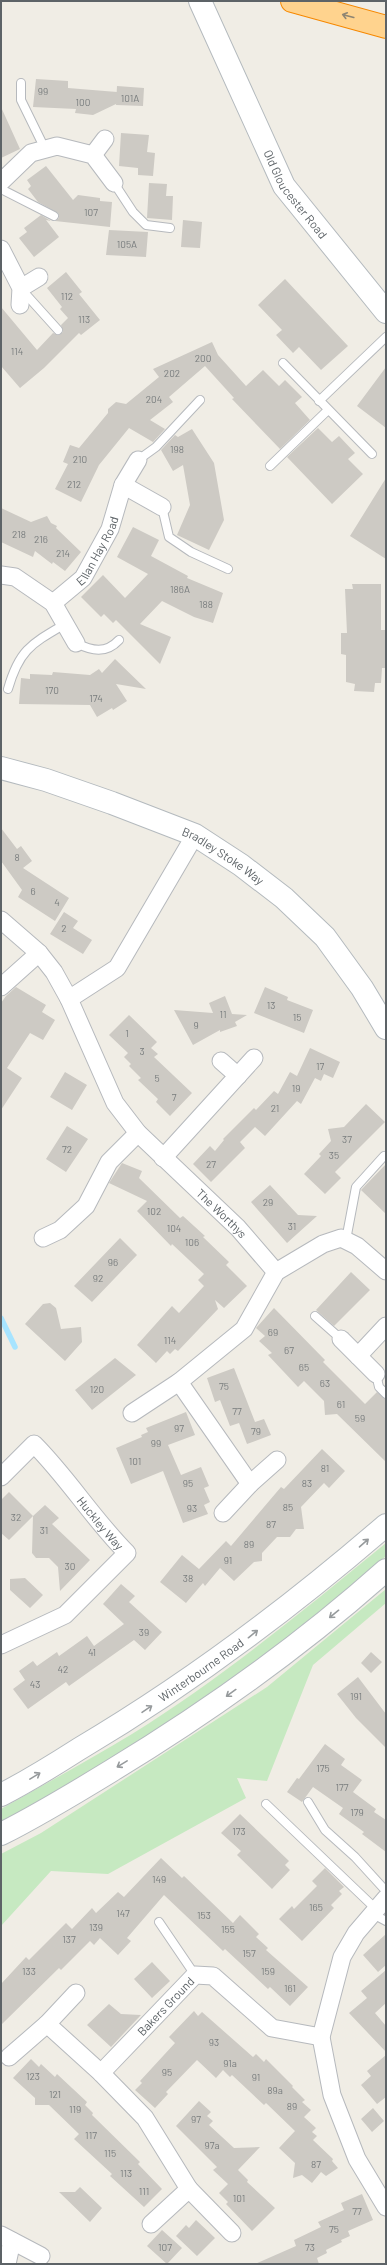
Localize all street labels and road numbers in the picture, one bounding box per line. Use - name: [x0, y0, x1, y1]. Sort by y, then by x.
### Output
- street label: Old Gloucester Road: [261, 147, 330, 241]
- street label: Ellan Hay Road: [73, 514, 120, 588]
- street label: Bradley Stoke Way: [180, 824, 267, 888]
- street label: The Worthys: [194, 1186, 250, 1241]
- street label: Huckley Way: [74, 1493, 127, 1553]
- street label: Winterbourne Road: [156, 1635, 246, 1704]
- street label: Bakers Ground: [134, 1974, 197, 2038]

